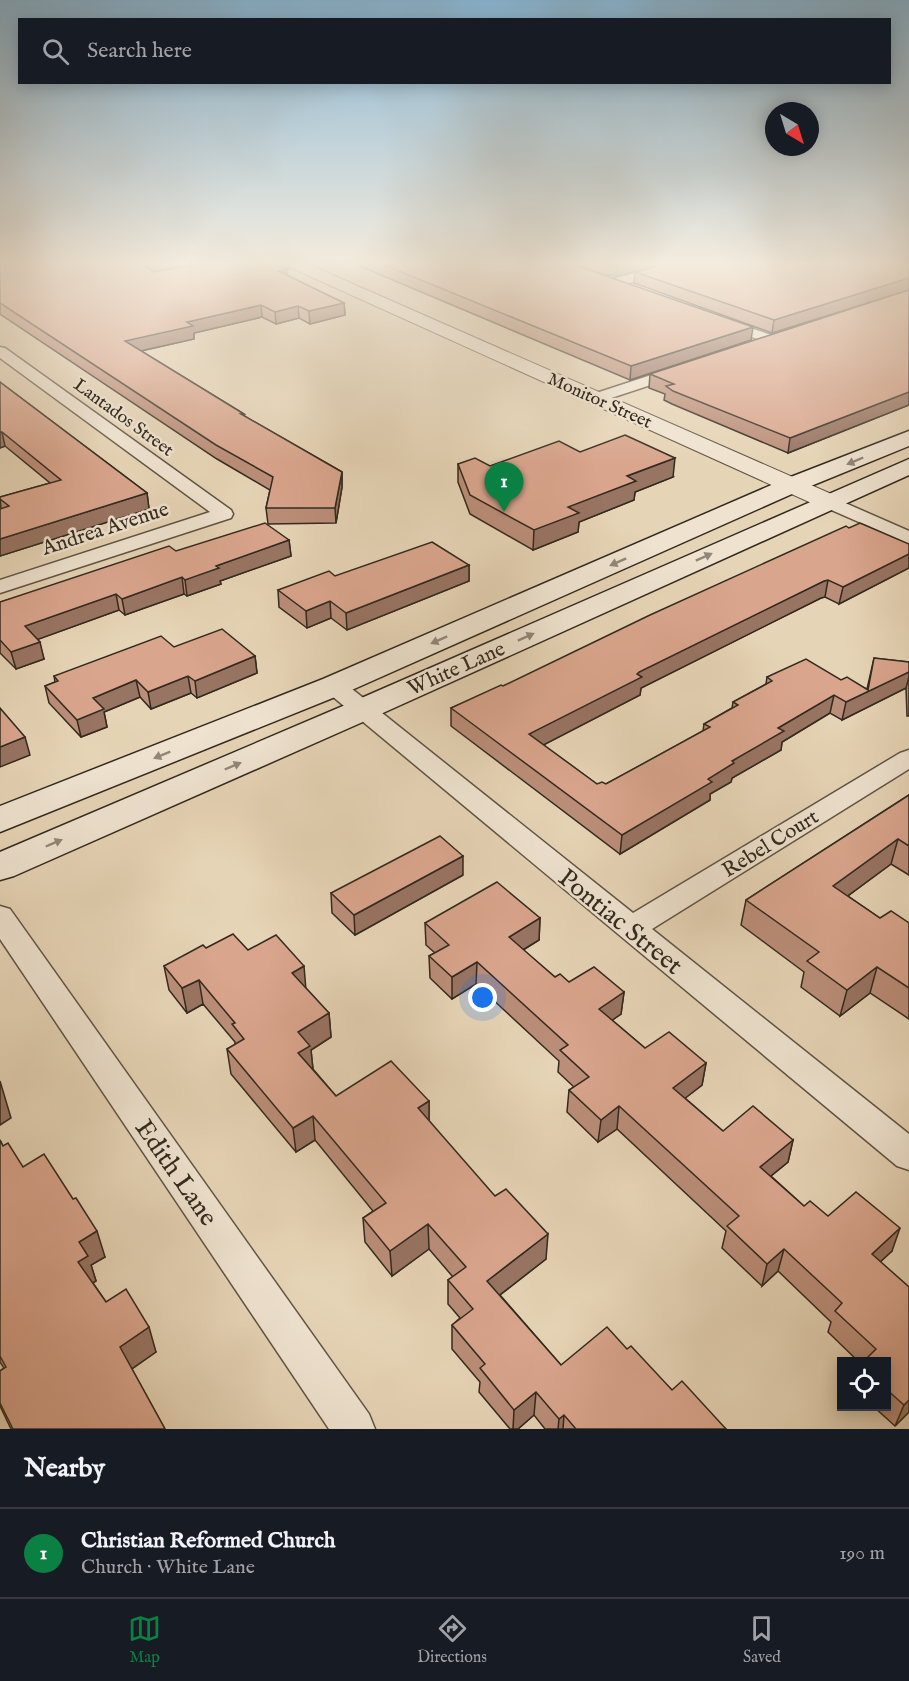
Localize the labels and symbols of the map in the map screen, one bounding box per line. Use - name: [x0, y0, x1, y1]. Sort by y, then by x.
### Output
- north arrow: [765, 102, 819, 156]
- street label: Monitor Street: [544, 368, 655, 435]
- street label: Lantados Street: [68, 374, 178, 462]
- one-way arrow: [846, 457, 864, 466]
- pin: 1: [484, 462, 524, 512]
- street label: Andrea Avenue: [38, 496, 173, 563]
- one-way arrow: [696, 552, 713, 561]
- one-way arrow: [609, 557, 626, 566]
- one-way arrow: [518, 632, 535, 641]
- street label: White Lane: [404, 636, 510, 703]
- one-way arrow: [430, 636, 448, 645]
- one-way arrow: [153, 751, 171, 760]
- one-way arrow: [224, 761, 242, 771]
- street label: Rebel Court: [718, 804, 824, 885]
- one-way arrow: [45, 839, 62, 848]
- street label: Pontiac Street: [551, 862, 689, 982]
- your location: [468, 983, 497, 1012]
- street label: Edith Lane: [127, 1113, 225, 1233]

